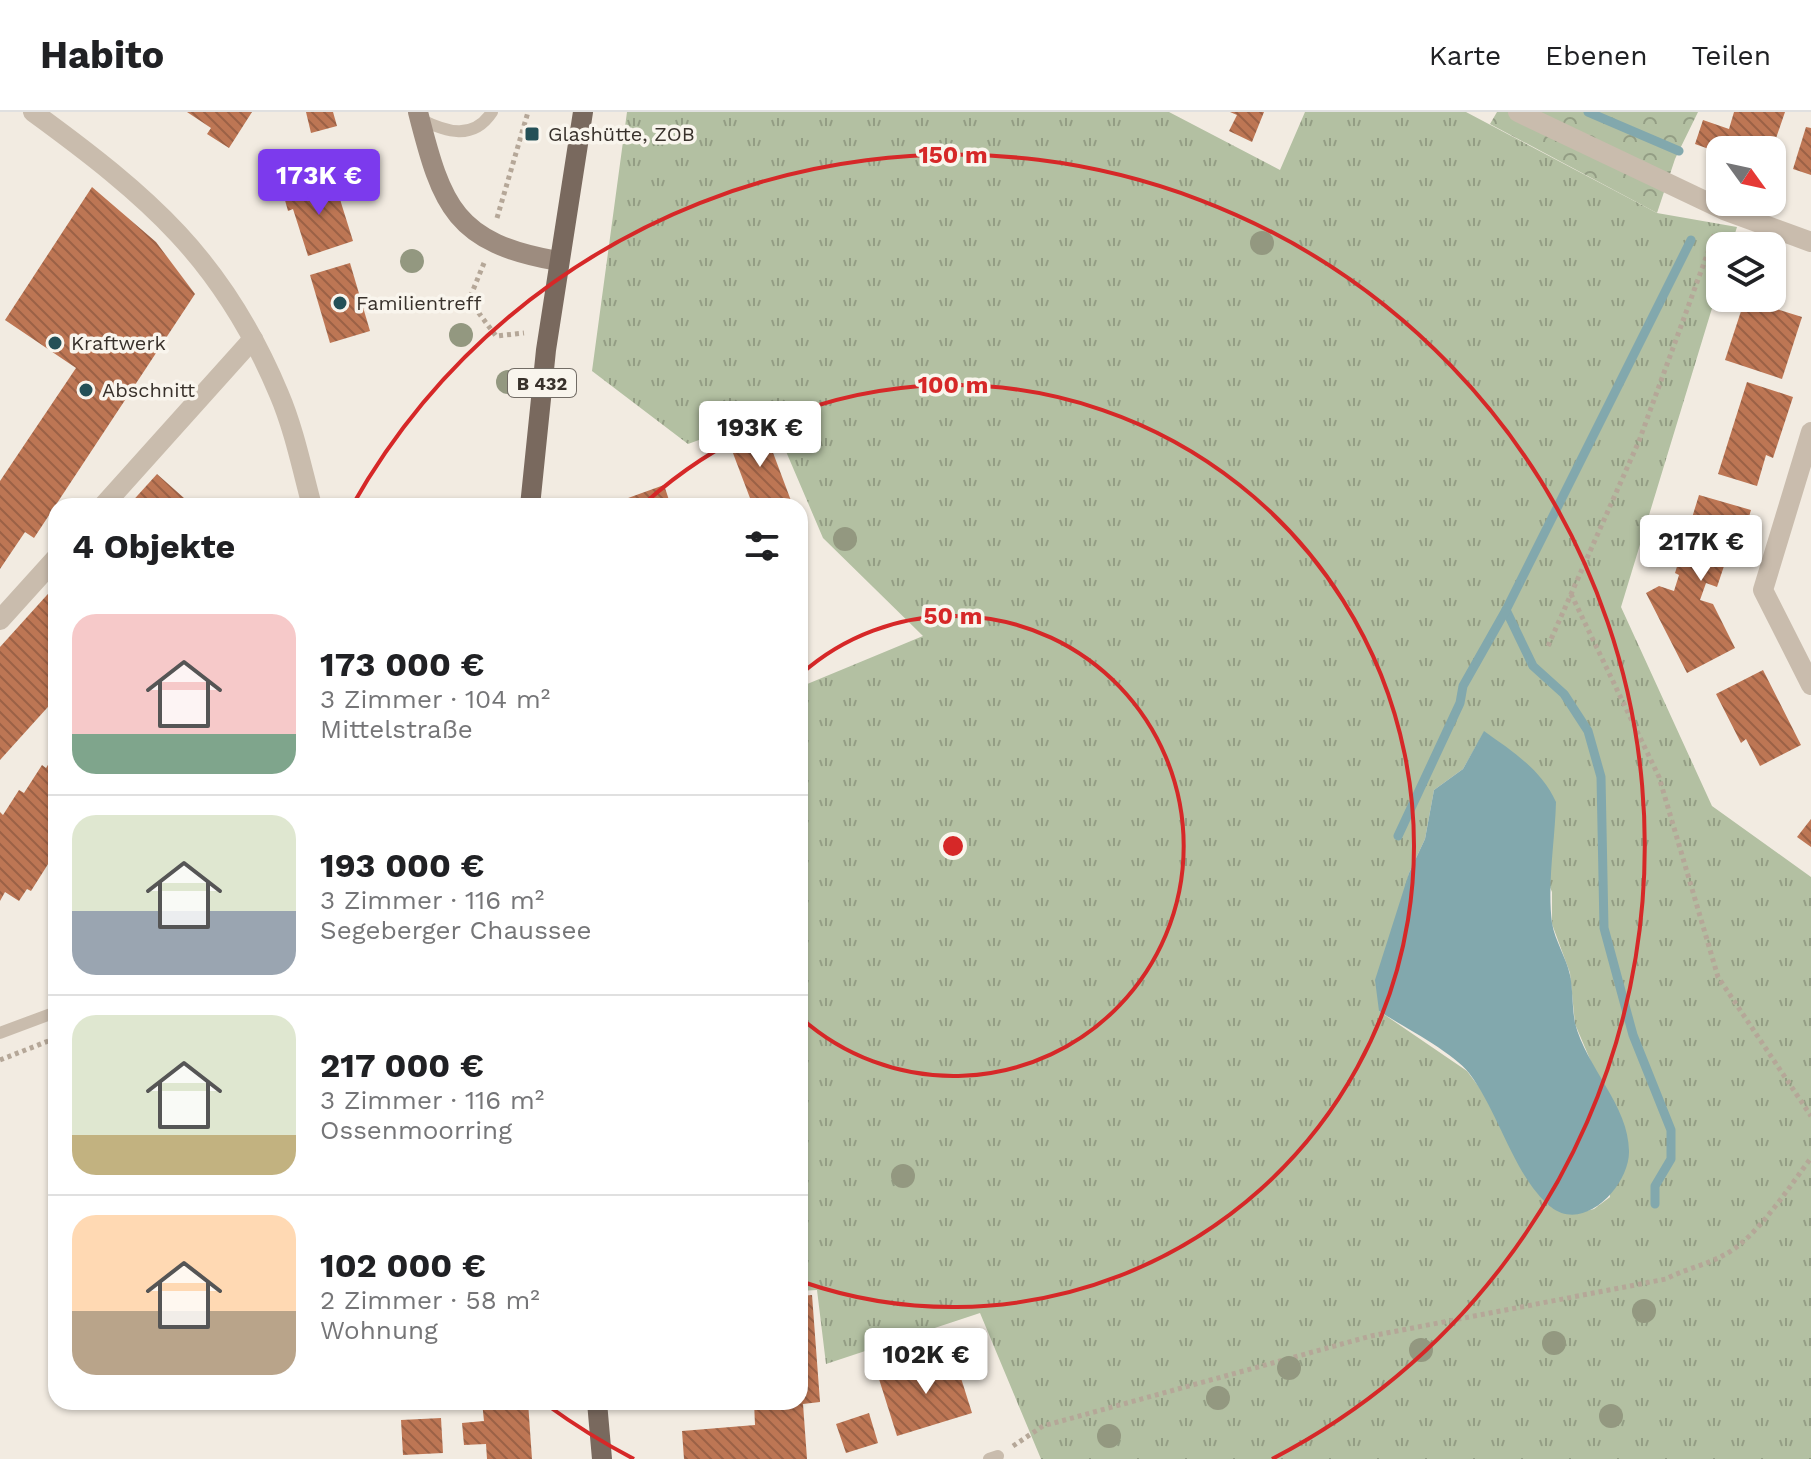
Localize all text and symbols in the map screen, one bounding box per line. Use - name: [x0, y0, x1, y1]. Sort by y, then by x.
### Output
- text: Habito: [40, 33, 164, 77]
- text: Karte: [1429, 39, 1501, 72]
- text: Ebenen: [1545, 39, 1648, 72]
- text: Teilen: [1692, 39, 1771, 72]
- place label: Glashütte, ZOB: [548, 122, 695, 146]
- marker: Glashütte, ZOB: [523, 125, 541, 143]
- north arrow: [1706, 136, 1786, 216]
- map controls: [1706, 136, 1786, 312]
- text: 150 m: [918, 141, 988, 169]
- pin: 173K €: [254, 149, 384, 217]
- text: 173K €: [276, 160, 362, 190]
- button: layers: [1706, 232, 1786, 312]
- place label: Familientreff: [356, 291, 482, 315]
- marker: Familientreff: [331, 294, 349, 312]
- place label: Kraftwerk: [71, 331, 166, 355]
- marker: Kraftwerk: [46, 334, 64, 352]
- road number: B 432: [508, 369, 576, 397]
- text: 100 m: [918, 371, 988, 399]
- place label: Abschnitt: [102, 378, 196, 402]
- marker: Abschnitt: [77, 381, 95, 399]
- pin: 193K €: [695, 401, 825, 469]
- text: 193K €: [717, 412, 803, 442]
- pin: 217K €: [1636, 515, 1766, 583]
- icon: filters: [740, 524, 784, 568]
- text: 4 Objekte: [72, 526, 235, 566]
- text: 217K €: [1658, 526, 1744, 556]
- text: 50 m: [924, 602, 982, 630]
- text: 173 000 €: [320, 644, 485, 684]
- icon: home: [136, 646, 232, 742]
- text: 3 Zimmer · 104 m²: [320, 684, 550, 714]
- text: Mittelstraße: [320, 714, 473, 744]
- centre of rings: [939, 832, 967, 860]
- text: 193 000 €: [320, 845, 485, 885]
- icon: home: [136, 847, 232, 943]
- text: 3 Zimmer · 116 m²: [320, 885, 544, 915]
- text: Segeberger Chaussee: [320, 915, 592, 945]
- text: 217 000 €: [320, 1045, 484, 1085]
- icon: home: [136, 1047, 232, 1143]
- text: 3 Zimmer · 116 m²: [320, 1085, 544, 1115]
- text: Ossenmoorring: [320, 1115, 512, 1145]
- text: 102 000 €: [320, 1245, 486, 1285]
- icon: home: [136, 1247, 232, 1343]
- text: 2 Zimmer · 58 m²: [320, 1285, 540, 1315]
- text: Wohnung: [320, 1315, 438, 1345]
- pin: 102K €: [861, 1328, 991, 1396]
- text: 102K €: [882, 1339, 970, 1369]

